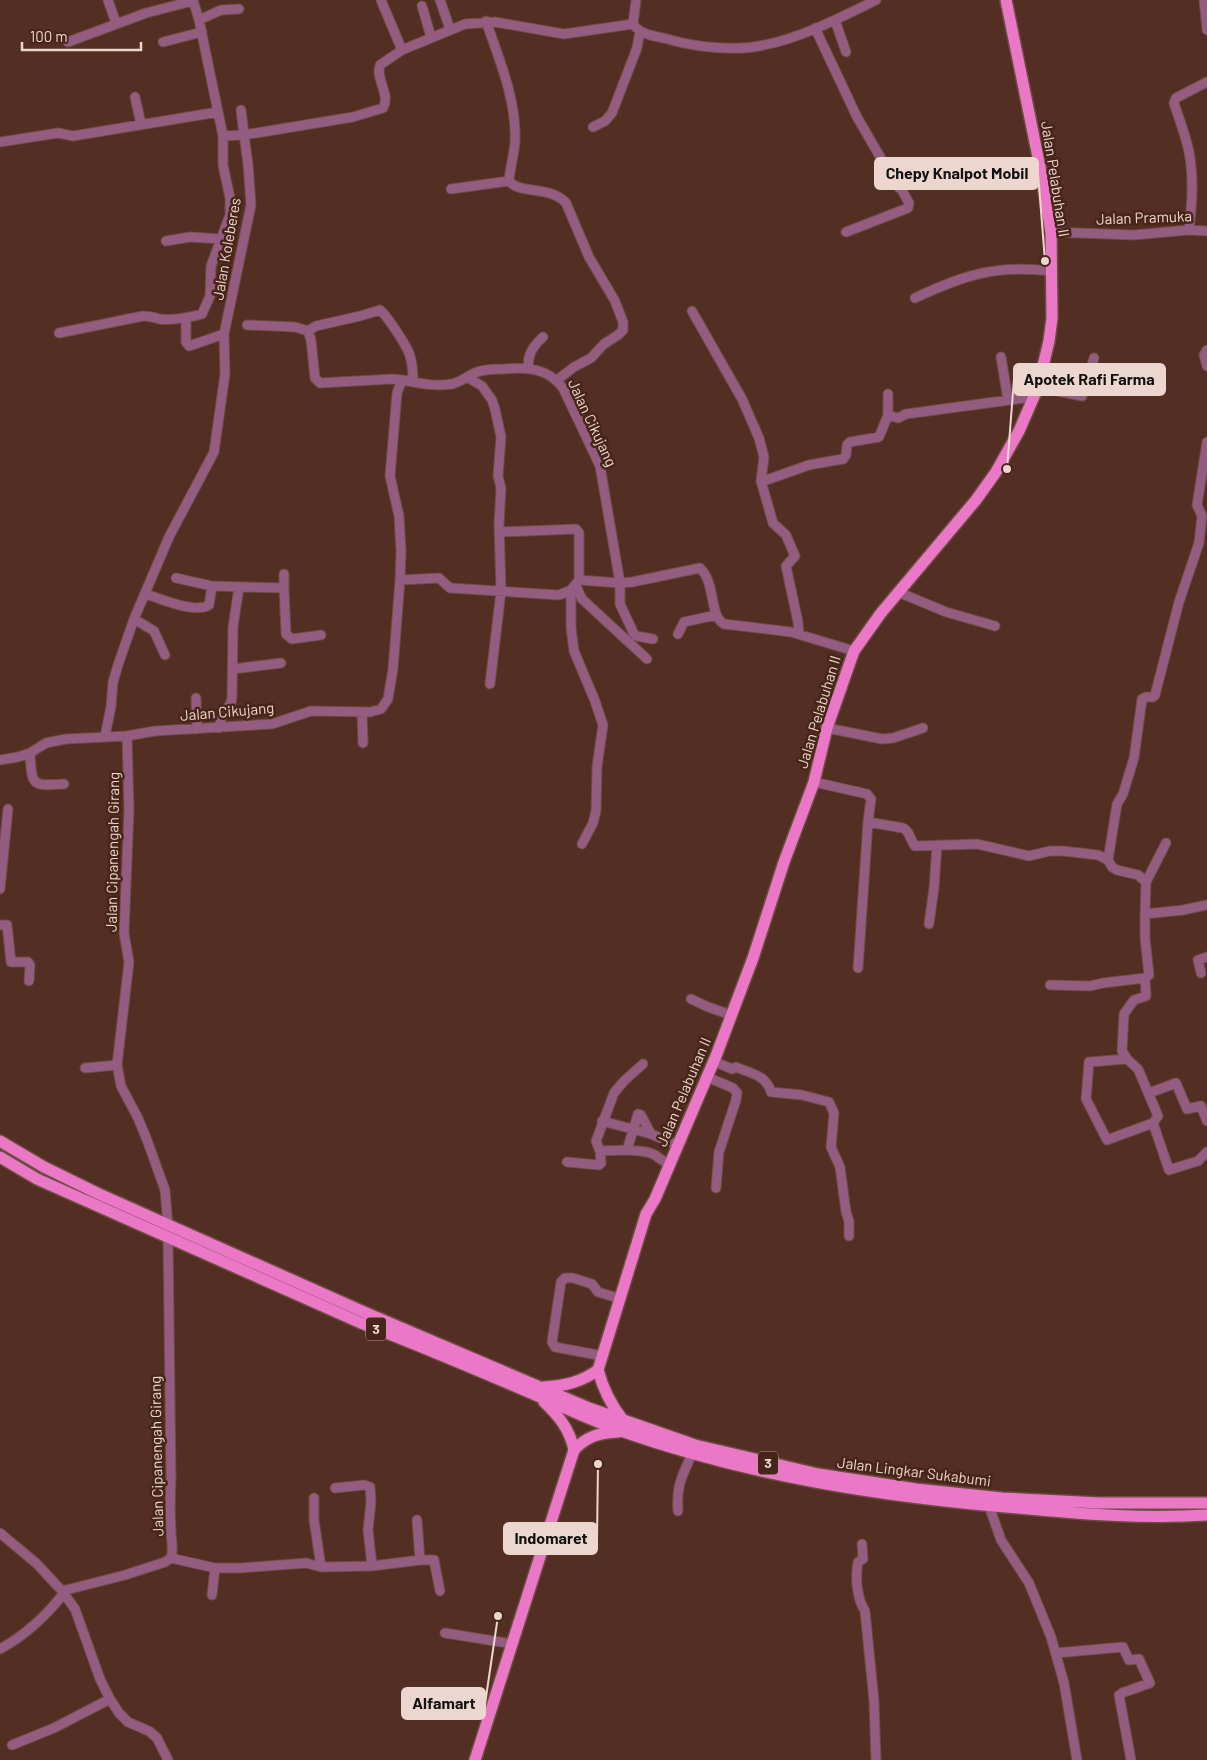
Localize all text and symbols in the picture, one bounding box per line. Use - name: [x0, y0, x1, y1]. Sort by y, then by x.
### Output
- scale bar: [22, 20, 141, 52]
- text: 100 m: [30, 27, 68, 45]
- street label: Jalan Pelabuhan II: [1038, 120, 1074, 238]
- callout: Chepy Knalpot Mobil: [875, 158, 1038, 189]
- text: Chepy Knalpot Mobil: [886, 163, 1028, 182]
- street label: Jalan Koleberes: [208, 196, 244, 301]
- street label: Jalan Pramuka: [1096, 206, 1192, 228]
- callout: Apotek Rafi Farma: [1014, 364, 1165, 395]
- text: Apotek Rafi Farma: [1023, 369, 1155, 388]
- street label: Jalan Cikujang: [565, 376, 621, 469]
- street label: Jalan Pelabuhan II: [792, 653, 844, 770]
- street label: Jalan Cikujang: [179, 698, 275, 724]
- street label: Jalan Cipanengah Girang: [102, 772, 122, 932]
- street label: Jalan Pelabuhan II: [652, 1034, 714, 1149]
- road number: 3: [366, 1318, 386, 1340]
- street label: Jalan Cipanengah Girang: [146, 1376, 166, 1536]
- road number: 3: [758, 1452, 778, 1475]
- street label: Jalan Lingkar Sukabumi: [836, 1453, 992, 1489]
- callout: Indomaret: [504, 1523, 597, 1554]
- text: Indomaret: [514, 1528, 588, 1547]
- callout: Alfamart: [402, 1688, 485, 1719]
- text: Alfamart: [412, 1693, 476, 1712]

